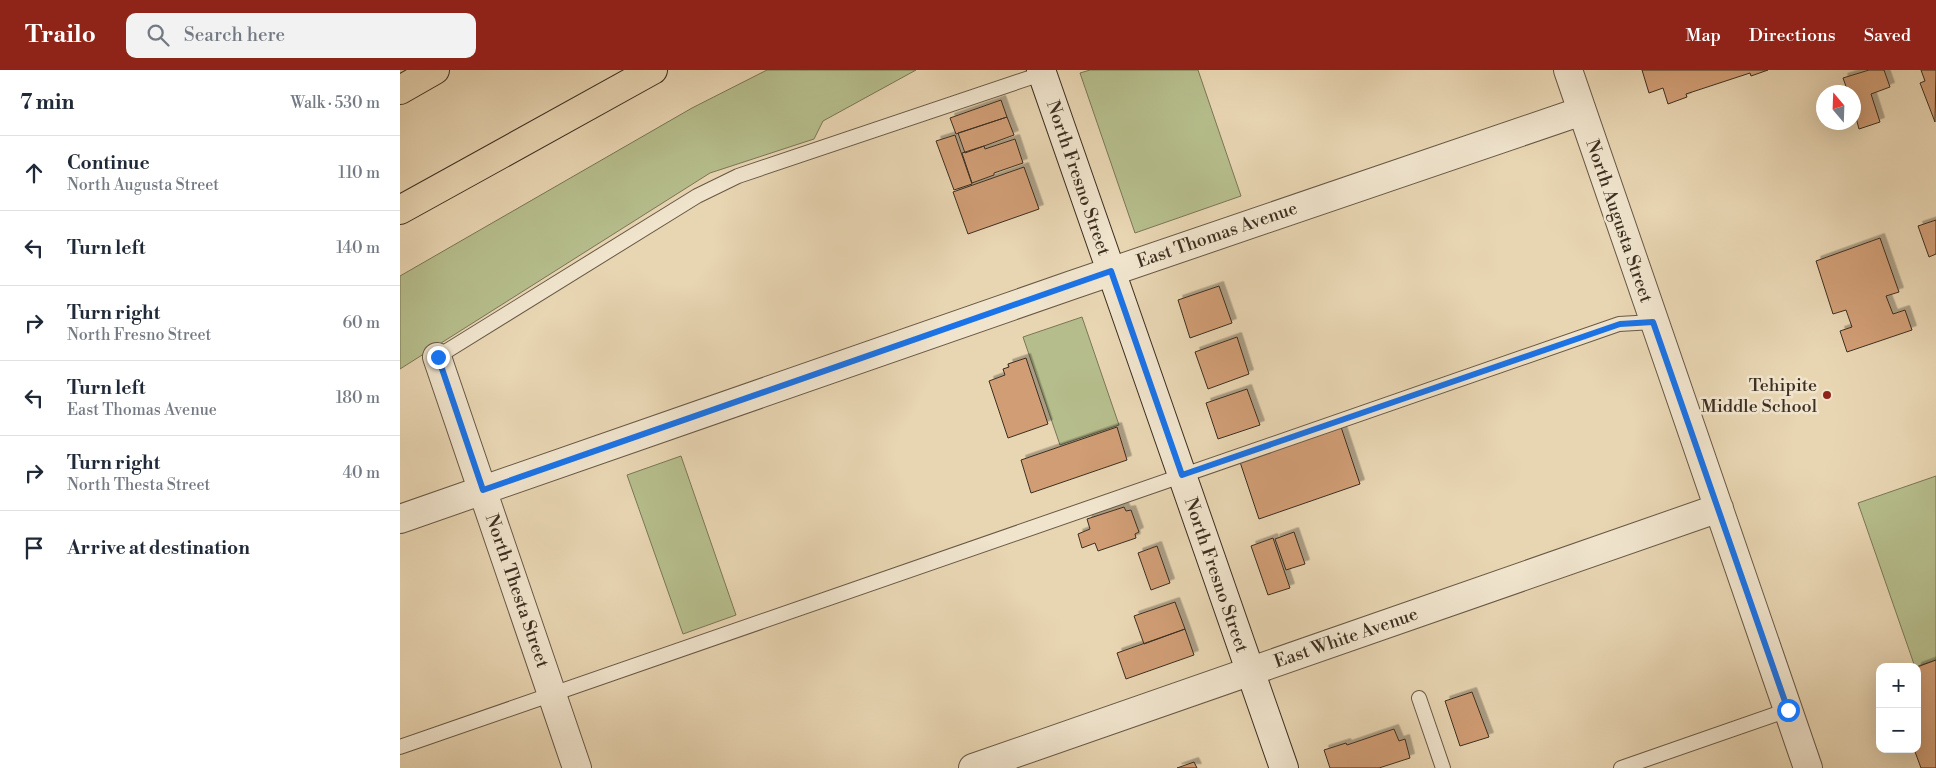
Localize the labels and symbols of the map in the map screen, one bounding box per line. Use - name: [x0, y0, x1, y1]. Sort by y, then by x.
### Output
- north arrow: [1816, 85, 1861, 130]
- street label: North Fresno Street: [1041, 98, 1115, 259]
- street label: North Augusta Street: [1580, 136, 1658, 306]
- street label: East Thomas Avenue: [1134, 197, 1300, 273]
- route end: [427, 346, 450, 369]
- place label: Tehipite Middle School: [1701, 374, 1818, 418]
- marker: Tehipite Middle School: [1821, 389, 1833, 401]
- street label: North Fresno Street: [1179, 495, 1253, 656]
- street label: North Thesta Street: [480, 511, 554, 672]
- street label: East White Avenue: [1271, 603, 1421, 673]
- route start: [1777, 699, 1800, 722]

